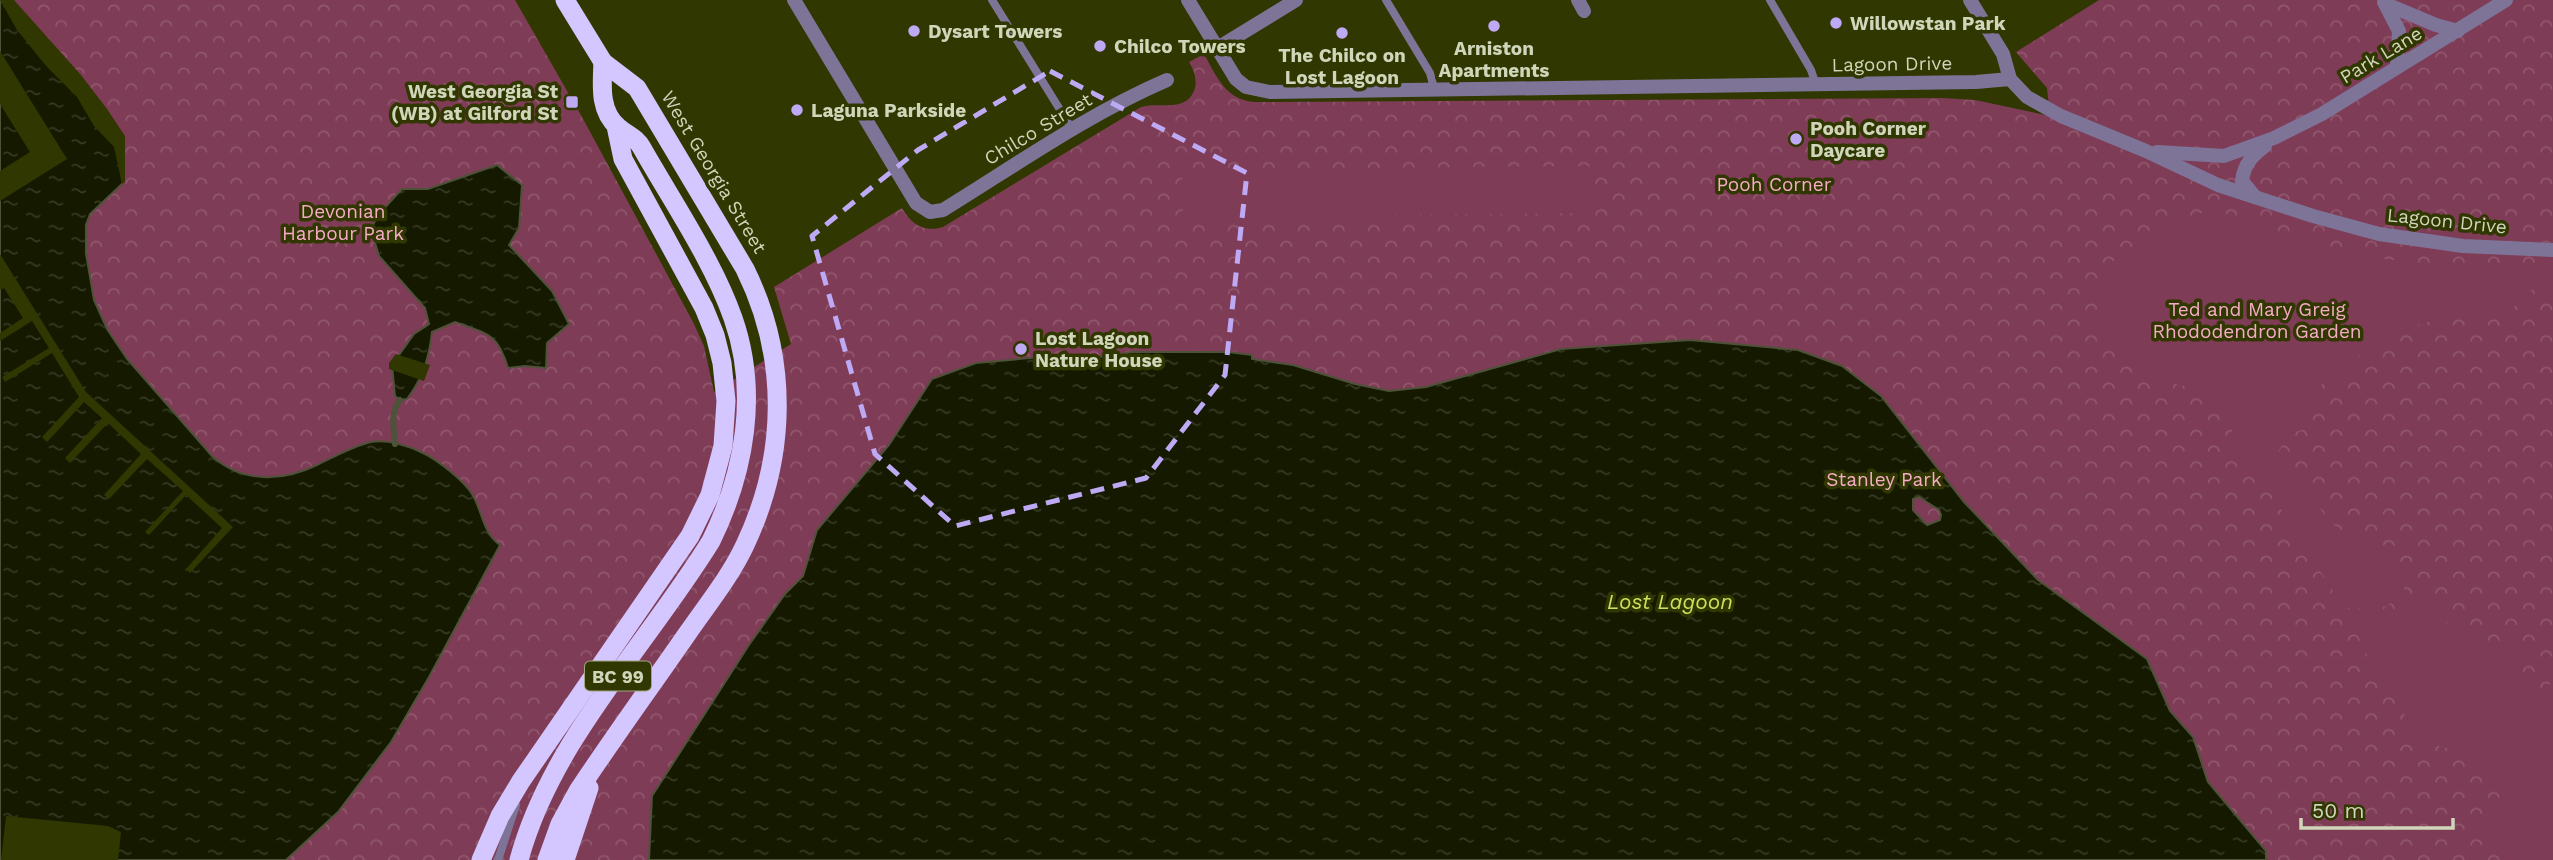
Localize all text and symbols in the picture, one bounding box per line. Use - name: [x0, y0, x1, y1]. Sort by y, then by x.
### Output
- place label: Willowstan Park: [1850, 12, 2006, 35]
- marker: Willowstan Park: [1828, 15, 1844, 31]
- marker: Arniston Apartments: [1486, 18, 1502, 34]
- place label: Dysart Towers: [928, 20, 1062, 43]
- street label: Park Lane: [2336, 22, 2426, 88]
- marker: Dysart Towers: [906, 23, 922, 39]
- marker: The Chilco on Lost Lagoon: [1334, 25, 1350, 41]
- place label: Chilco Towers: [1114, 35, 1246, 58]
- place label: Arniston Apartments: [1439, 37, 1549, 82]
- marker: Chilco Towers: [1092, 38, 1108, 54]
- place label: The Chilco on Lost Lagoon: [1278, 44, 1406, 89]
- street label: Lagoon Drive: [1832, 51, 1952, 77]
- place label: West Georgia St (WB) at Gilford St: [391, 80, 559, 125]
- street label: West Georgia Street: [656, 87, 772, 257]
- street label: Chilco Street: [980, 88, 1096, 170]
- marker: West Georgia St (WB) at Gilford St: [564, 94, 580, 110]
- place label: Laguna Parkside: [811, 99, 966, 122]
- marker: Laguna Parkside: [789, 102, 805, 118]
- place label: Pooh Corner Daycare: [1810, 117, 1927, 162]
- marker: Pooh Corner Daycare: [1788, 131, 1804, 147]
- park label: Pooh Corner: [1716, 173, 1832, 196]
- park label: Devonian Harbour Park: [282, 200, 404, 245]
- street label: Lagoon Drive: [2386, 203, 2508, 239]
- park label: Ted and Mary Greig Rhododendron Garden: [2152, 298, 2362, 343]
- place label: Lost Lagoon Nature House: [1035, 327, 1162, 372]
- marker: Lost Lagoon Nature House: [1013, 341, 1029, 357]
- park label: Stanley Park: [1826, 468, 1942, 491]
- water label: Lost Lagoon: [1607, 589, 1733, 614]
- road number: BC 99: [585, 662, 651, 690]
- scale bar: [2301, 786, 2453, 830]
- text: 50 m: [2312, 798, 2364, 823]

